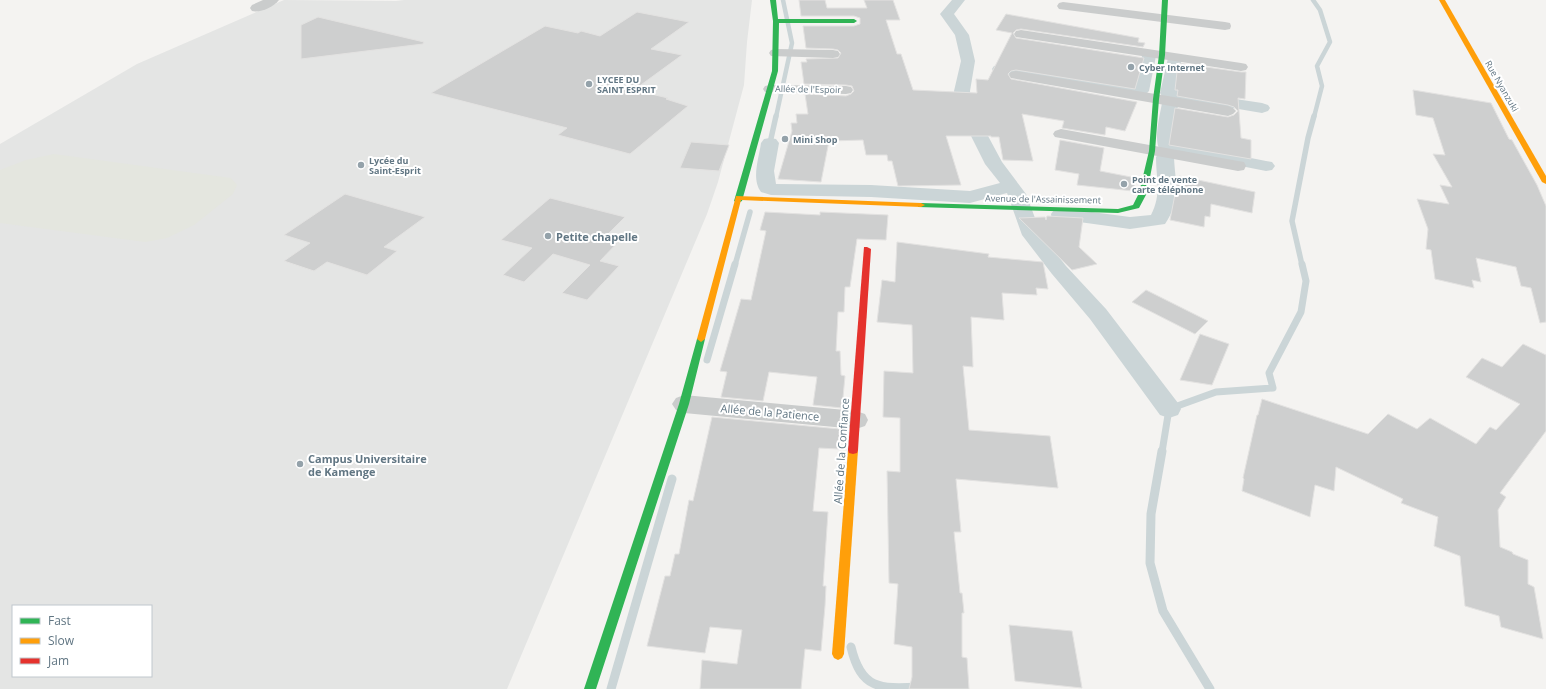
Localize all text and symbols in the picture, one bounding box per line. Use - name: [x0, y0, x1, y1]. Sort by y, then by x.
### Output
- street label: Rue Nyanzuki: [1482, 58, 1522, 114]
- place label: Cyber Internet: [1139, 61, 1205, 74]
- marker: Cyber Internet: [1126, 62, 1136, 72]
- place label: LYCEE DU SAINT ESPRIT: [597, 73, 657, 96]
- marker: LYCEE DU SAINT ESPRIT: [584, 79, 594, 89]
- street label: Allée de l'Espoir: [775, 82, 841, 96]
- place label: Mini Shop: [793, 133, 838, 146]
- marker: Mini Shop: [780, 134, 790, 144]
- place label: Lycée du Saint-Esprit: [369, 154, 421, 177]
- marker: Lycée du Saint-Esprit: [356, 160, 366, 170]
- place label: Point de vente carte téléphone: [1132, 173, 1203, 196]
- marker: Point de vente carte téléphone: [1119, 179, 1129, 189]
- street label: Avenue de l'Assainissement: [985, 191, 1101, 207]
- place label: Petite chapelle: [556, 229, 638, 244]
- marker: Petite chapelle: [543, 231, 553, 241]
- street label: Allée de la Confiance: [830, 397, 852, 505]
- street label: Allée de la Patience: [720, 400, 820, 424]
- place label: Campus Universitaire de Kamenge: [308, 451, 427, 479]
- marker: Campus Universitaire de Kamenge: [295, 459, 305, 469]
- legend: [12, 605, 152, 677]
- text: Fast: [48, 612, 71, 629]
- text: Slow: [48, 632, 75, 649]
- text: Jam: [47, 652, 69, 669]

